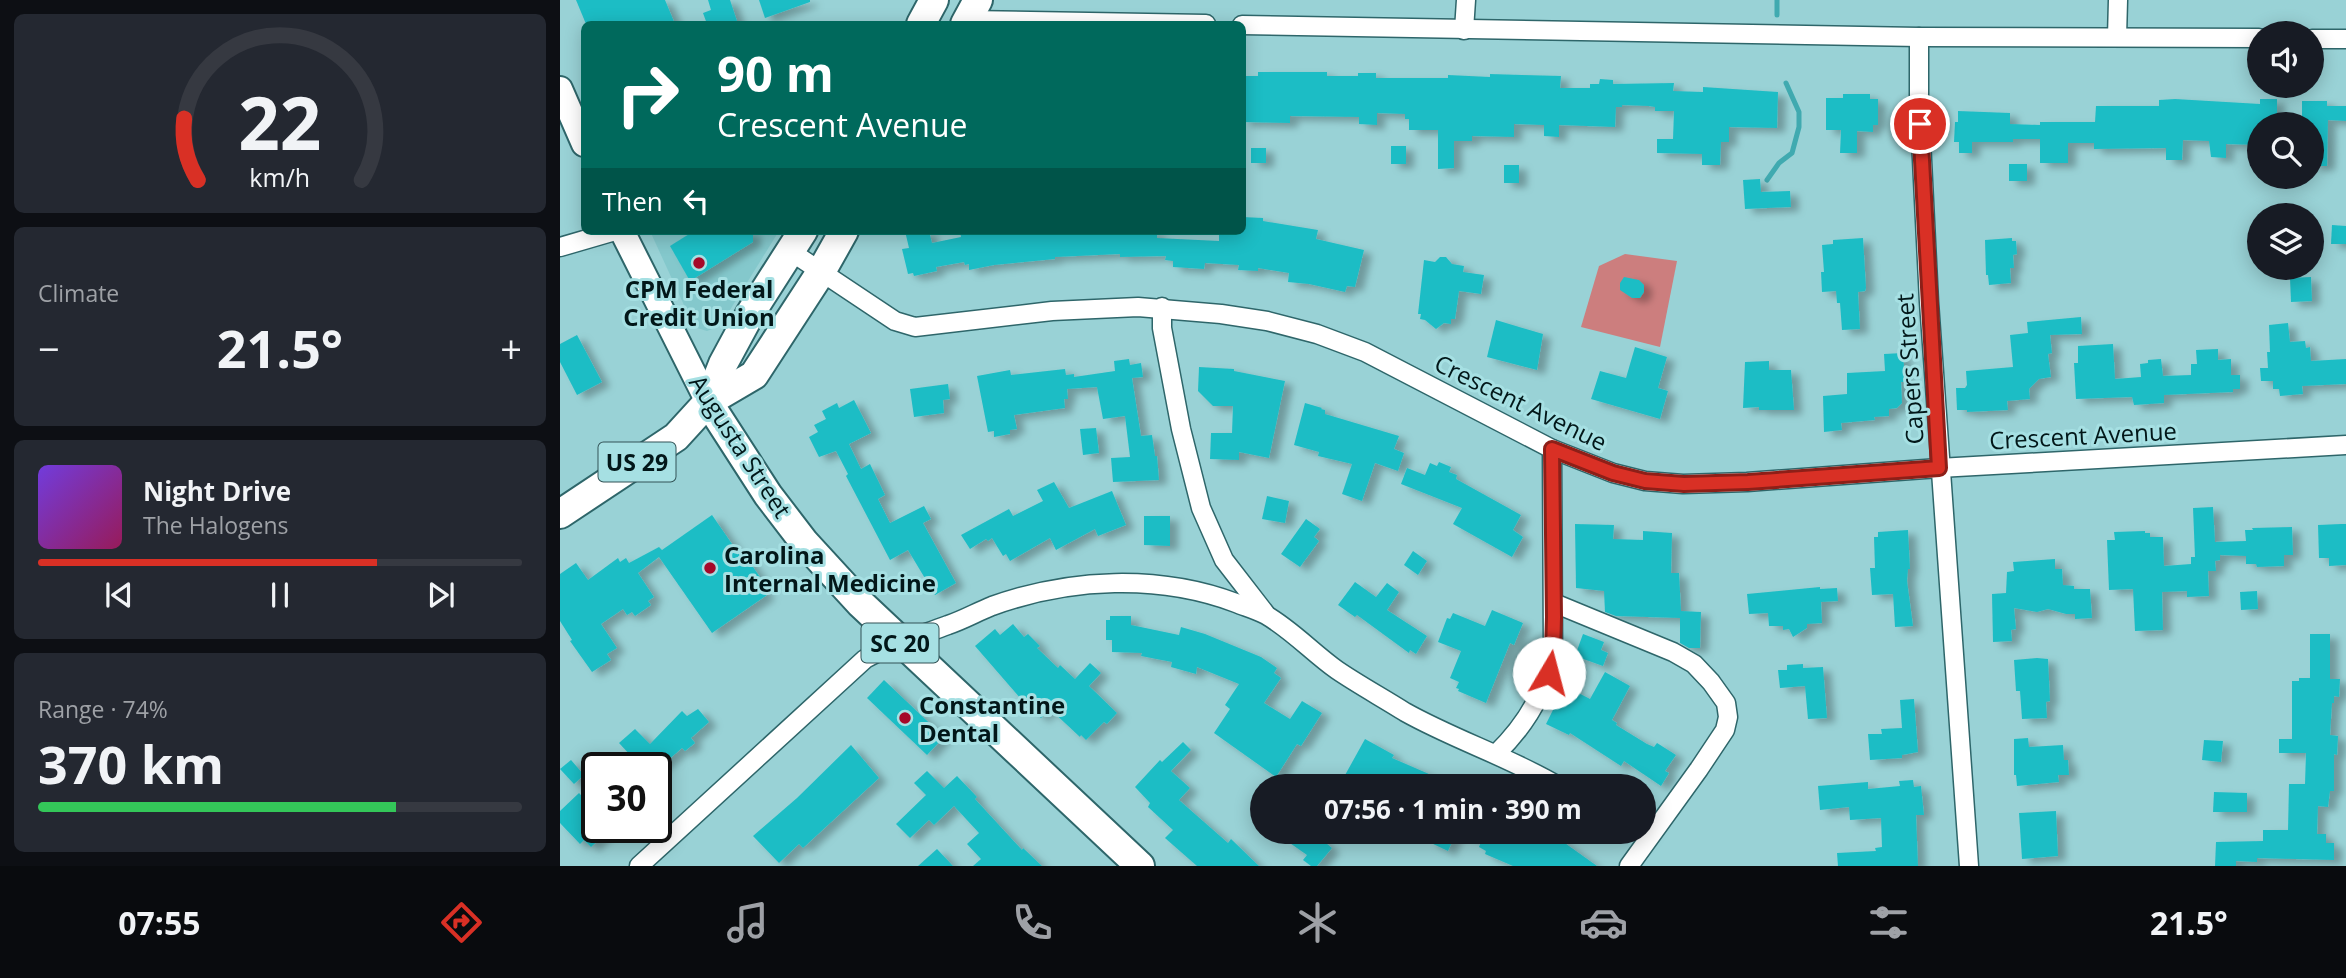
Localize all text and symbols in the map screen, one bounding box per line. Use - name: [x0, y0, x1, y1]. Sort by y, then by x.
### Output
- map controls: [2247, 21, 2324, 280]
- button: sound: [2247, 21, 2324, 98]
- text: 90 m: [717, 40, 834, 106]
- icon: right: [602, 49, 693, 140]
- text: 22: [238, 72, 322, 171]
- pin: [1890, 94, 1950, 154]
- text: Crescent Avenue: [717, 103, 968, 146]
- icon: arrive: [1901, 105, 1939, 143]
- button: search: [2247, 112, 2324, 189]
- text: km/h: [250, 159, 310, 193]
- icon: left: [677, 182, 715, 220]
- text: Then: [602, 183, 663, 219]
- button: layers: [2247, 203, 2324, 280]
- marker: CPM Federal Credit Union: [691, 255, 707, 271]
- place label: CPM Federal Credit Union: [623, 272, 775, 333]
- text: Climate: [38, 277, 119, 309]
- street label: Capers Street: [1887, 292, 1931, 446]
- text: 21.5°: [217, 312, 343, 383]
- text: −: [38, 322, 60, 374]
- text: +: [500, 322, 522, 374]
- street label: Crescent Avenue: [1429, 346, 1613, 458]
- street label: Augusta Street: [682, 368, 800, 524]
- street label: Crescent Avenue: [1988, 414, 2178, 456]
- road number: US 29: [598, 442, 676, 482]
- text: Night Drive: [143, 473, 291, 509]
- text: The Halogens: [143, 509, 289, 541]
- place label: Carolina Internal Medicine: [724, 538, 936, 599]
- marker: Carolina Internal Medicine: [702, 560, 718, 576]
- icon: previous: [100, 576, 138, 614]
- icon: pause: [261, 576, 299, 614]
- icon: next: [422, 576, 460, 614]
- road number: SC 20: [862, 624, 938, 663]
- position arrow: [1512, 636, 1586, 710]
- place label: Constantine Dental: [919, 688, 1065, 749]
- text: Range · 74%: [38, 693, 168, 725]
- marker: Constantine Dental: [897, 710, 913, 726]
- text: 370 km: [38, 728, 224, 799]
- speed limit sign: 30: [581, 752, 672, 843]
- text: 07:56 · 1 min · 390 m: [1324, 791, 1582, 827]
- icon: directions: [437, 898, 486, 947]
- icon: music: [723, 898, 772, 947]
- icon: phone: [1008, 898, 1057, 947]
- icon: climate: [1293, 898, 1342, 947]
- icon: car: [1579, 898, 1628, 947]
- icon: filters: [1864, 898, 1913, 947]
- text: 07:55: [118, 901, 201, 944]
- text: 21.5°: [2150, 901, 2228, 944]

